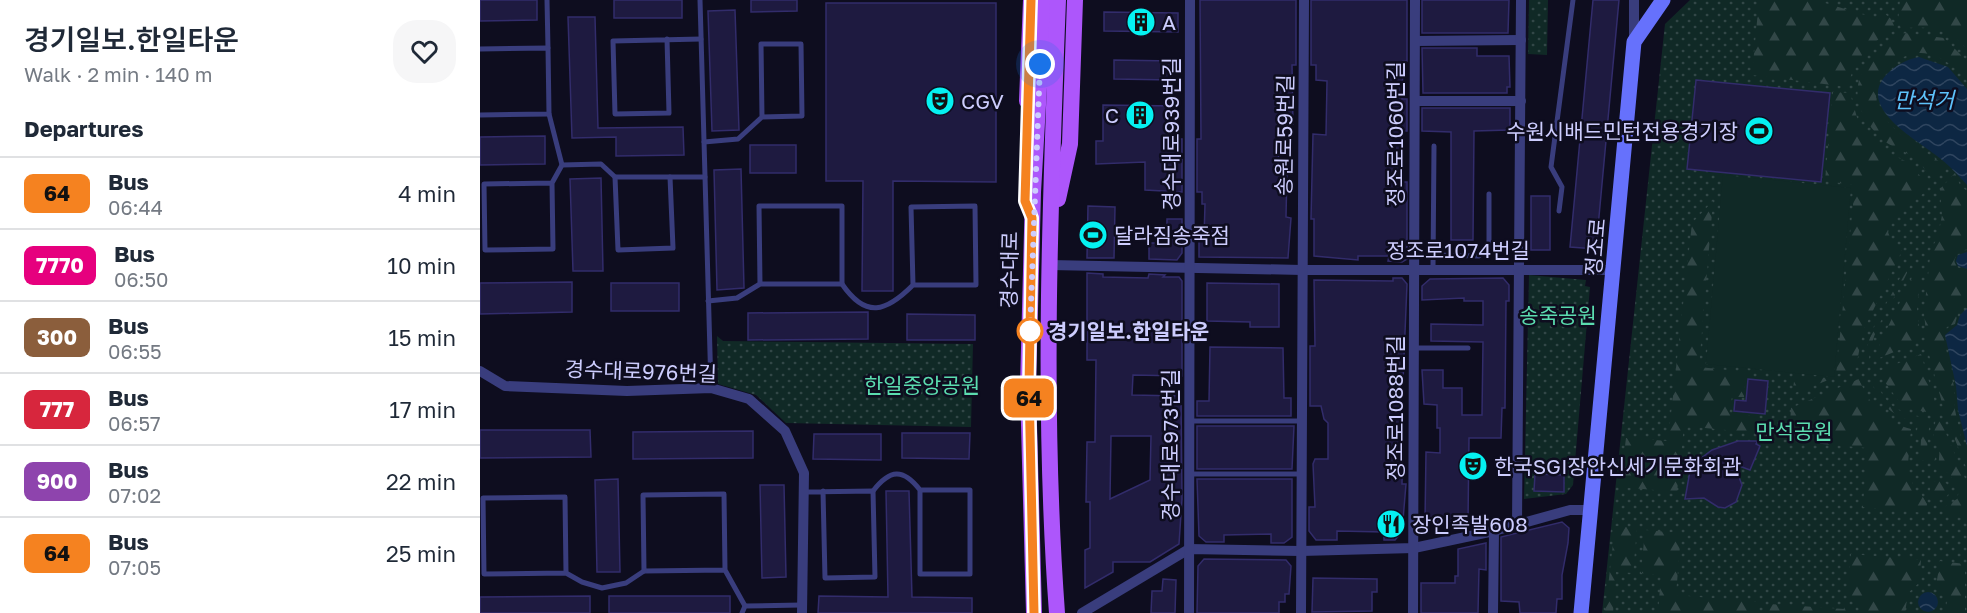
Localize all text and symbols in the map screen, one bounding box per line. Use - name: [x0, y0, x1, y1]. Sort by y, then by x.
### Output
- building icon: A: [1125, 6, 1157, 38]
- place label: A: [1162, 9, 1176, 35]
- button: heart: [393, 20, 456, 83]
- text: 경기일보.한일타운: [24, 23, 239, 56]
- your location: [1025, 49, 1055, 79]
- street label: 경수대로939번길: [1158, 57, 1184, 211]
- street label: 정조로1060번길: [1382, 61, 1408, 207]
- text: Walk · 2 min · 140 m: [24, 62, 212, 86]
- street label: 송원로59번길: [1270, 74, 1298, 196]
- theatre icon: CGV: [924, 85, 956, 117]
- water label: 만석거: [1894, 86, 1956, 113]
- place label: CGV: [961, 88, 1004, 114]
- building icon: C: [1124, 99, 1156, 131]
- place label: C: [1105, 102, 1119, 128]
- text: Departures: [24, 115, 143, 142]
- sports icon: 수원시배드민턴전용경기장: [1743, 115, 1775, 147]
- place label: 수원시배드민턴전용경기장: [1506, 118, 1738, 144]
- text: Bus: [108, 168, 149, 195]
- text: 64: [44, 180, 70, 206]
- text: 4 min: [398, 180, 456, 207]
- text: 06:44: [108, 195, 163, 219]
- street label: 정조로: [1580, 217, 1610, 277]
- sports icon: 달라짐송죽점: [1077, 219, 1109, 251]
- place label: 달라짐송죽점: [1114, 222, 1230, 248]
- street label: 경수대로: [995, 231, 1023, 309]
- street label: 정조로1074번길: [1386, 237, 1530, 263]
- text: Bus: [114, 240, 155, 267]
- text: 7770: [36, 252, 84, 278]
- text: 10 min: [387, 252, 456, 279]
- text: 06:50: [114, 267, 169, 291]
- park label: 송죽공원: [1519, 302, 1597, 328]
- text: Bus: [108, 312, 149, 339]
- marker: 경기일보.한일타운: [1017, 318, 1043, 344]
- place label: 경기일보.한일타운: [1048, 318, 1209, 344]
- text: 300: [37, 324, 77, 350]
- text: 15 min: [388, 324, 456, 351]
- street label: 정조로1088번길: [1382, 335, 1408, 481]
- text: 06:55: [108, 339, 162, 363]
- street label: 경수대로976번길: [564, 355, 718, 387]
- street label: 경수대로973번길: [1157, 369, 1183, 521]
- park label: 한일중앙공원: [864, 372, 980, 398]
- line badge: 64: [1002, 378, 1056, 418]
- text: Bus: [108, 384, 149, 411]
- text: 64: [1016, 385, 1042, 411]
- text: 777: [40, 396, 74, 422]
- text: 17 min: [389, 396, 456, 423]
- text: 06:57: [108, 411, 161, 435]
- park label: 만석공원: [1755, 418, 1833, 444]
- theatre icon: 한국SGI장안신세기문화회관: [1457, 450, 1489, 482]
- place label: 한국SGI장안신세기문화회관: [1494, 453, 1741, 479]
- text: Bus: [108, 456, 149, 483]
- text: 900: [37, 468, 77, 494]
- text: 22 min: [386, 468, 456, 495]
- text: 07:02: [108, 483, 161, 507]
- restaurant icon: 장인족발608: [1375, 508, 1407, 540]
- place label: 장인족발608: [1412, 511, 1528, 537]
- text: Bus: [108, 528, 149, 555]
- text: 64: [44, 540, 70, 566]
- text: 25 min: [386, 540, 456, 567]
- text: 07:05: [108, 555, 161, 579]

